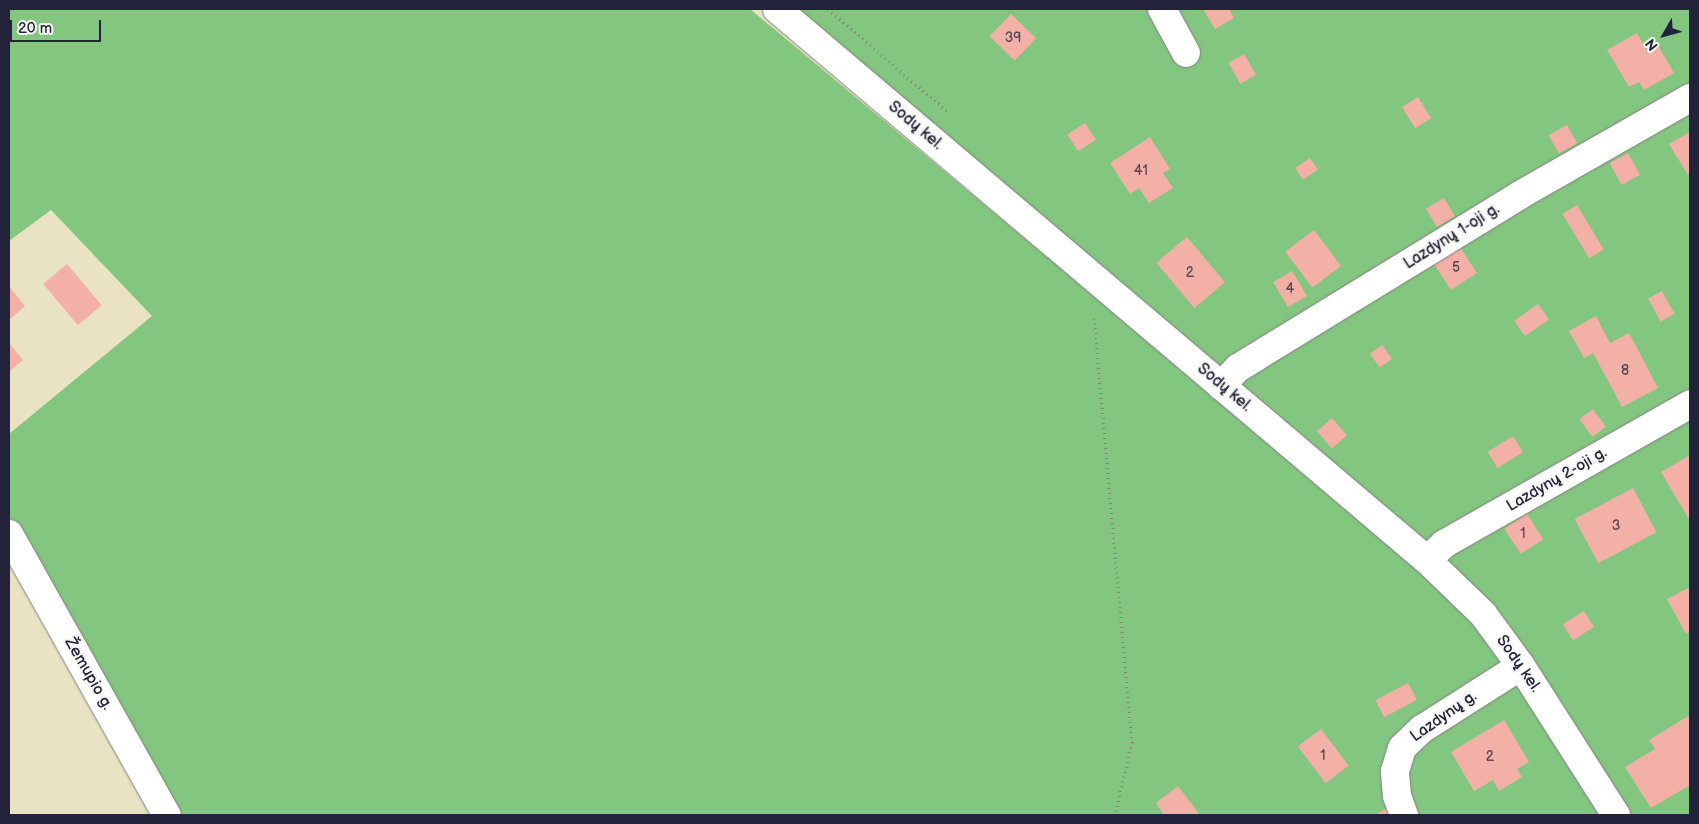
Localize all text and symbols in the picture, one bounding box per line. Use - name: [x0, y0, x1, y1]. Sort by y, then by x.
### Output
- scale bar: [12, 10, 104, 42]
- north arrow: [1639, 10, 1689, 60]
- text: 20 m: [18, 19, 52, 38]
- house number: 39: [1005, 30, 1021, 46]
- text: N: [1642, 35, 1662, 54]
- street label: Sodų kel.: [884, 98, 946, 154]
- house number: 41: [1134, 163, 1148, 179]
- street label: Lazdynų 1-oji g.: [1401, 200, 1503, 274]
- house number: 5: [1452, 260, 1460, 276]
- house number: 2: [1186, 265, 1194, 281]
- house number: 4: [1286, 281, 1294, 297]
- street label: Sodų kel.: [1193, 360, 1255, 416]
- house number: 8: [1621, 363, 1629, 379]
- street label: Lazdynų 2-oji g.: [1503, 444, 1611, 516]
- house number: 3: [1612, 518, 1620, 534]
- house number: 1: [1520, 526, 1526, 542]
- street label: Sodų kel.: [1491, 632, 1545, 696]
- street label: Žemupio g.: [60, 634, 116, 714]
- street label: Lazdynų g.: [1407, 687, 1481, 747]
- house number: 1: [1320, 748, 1326, 764]
- house number: 2: [1486, 749, 1494, 765]

